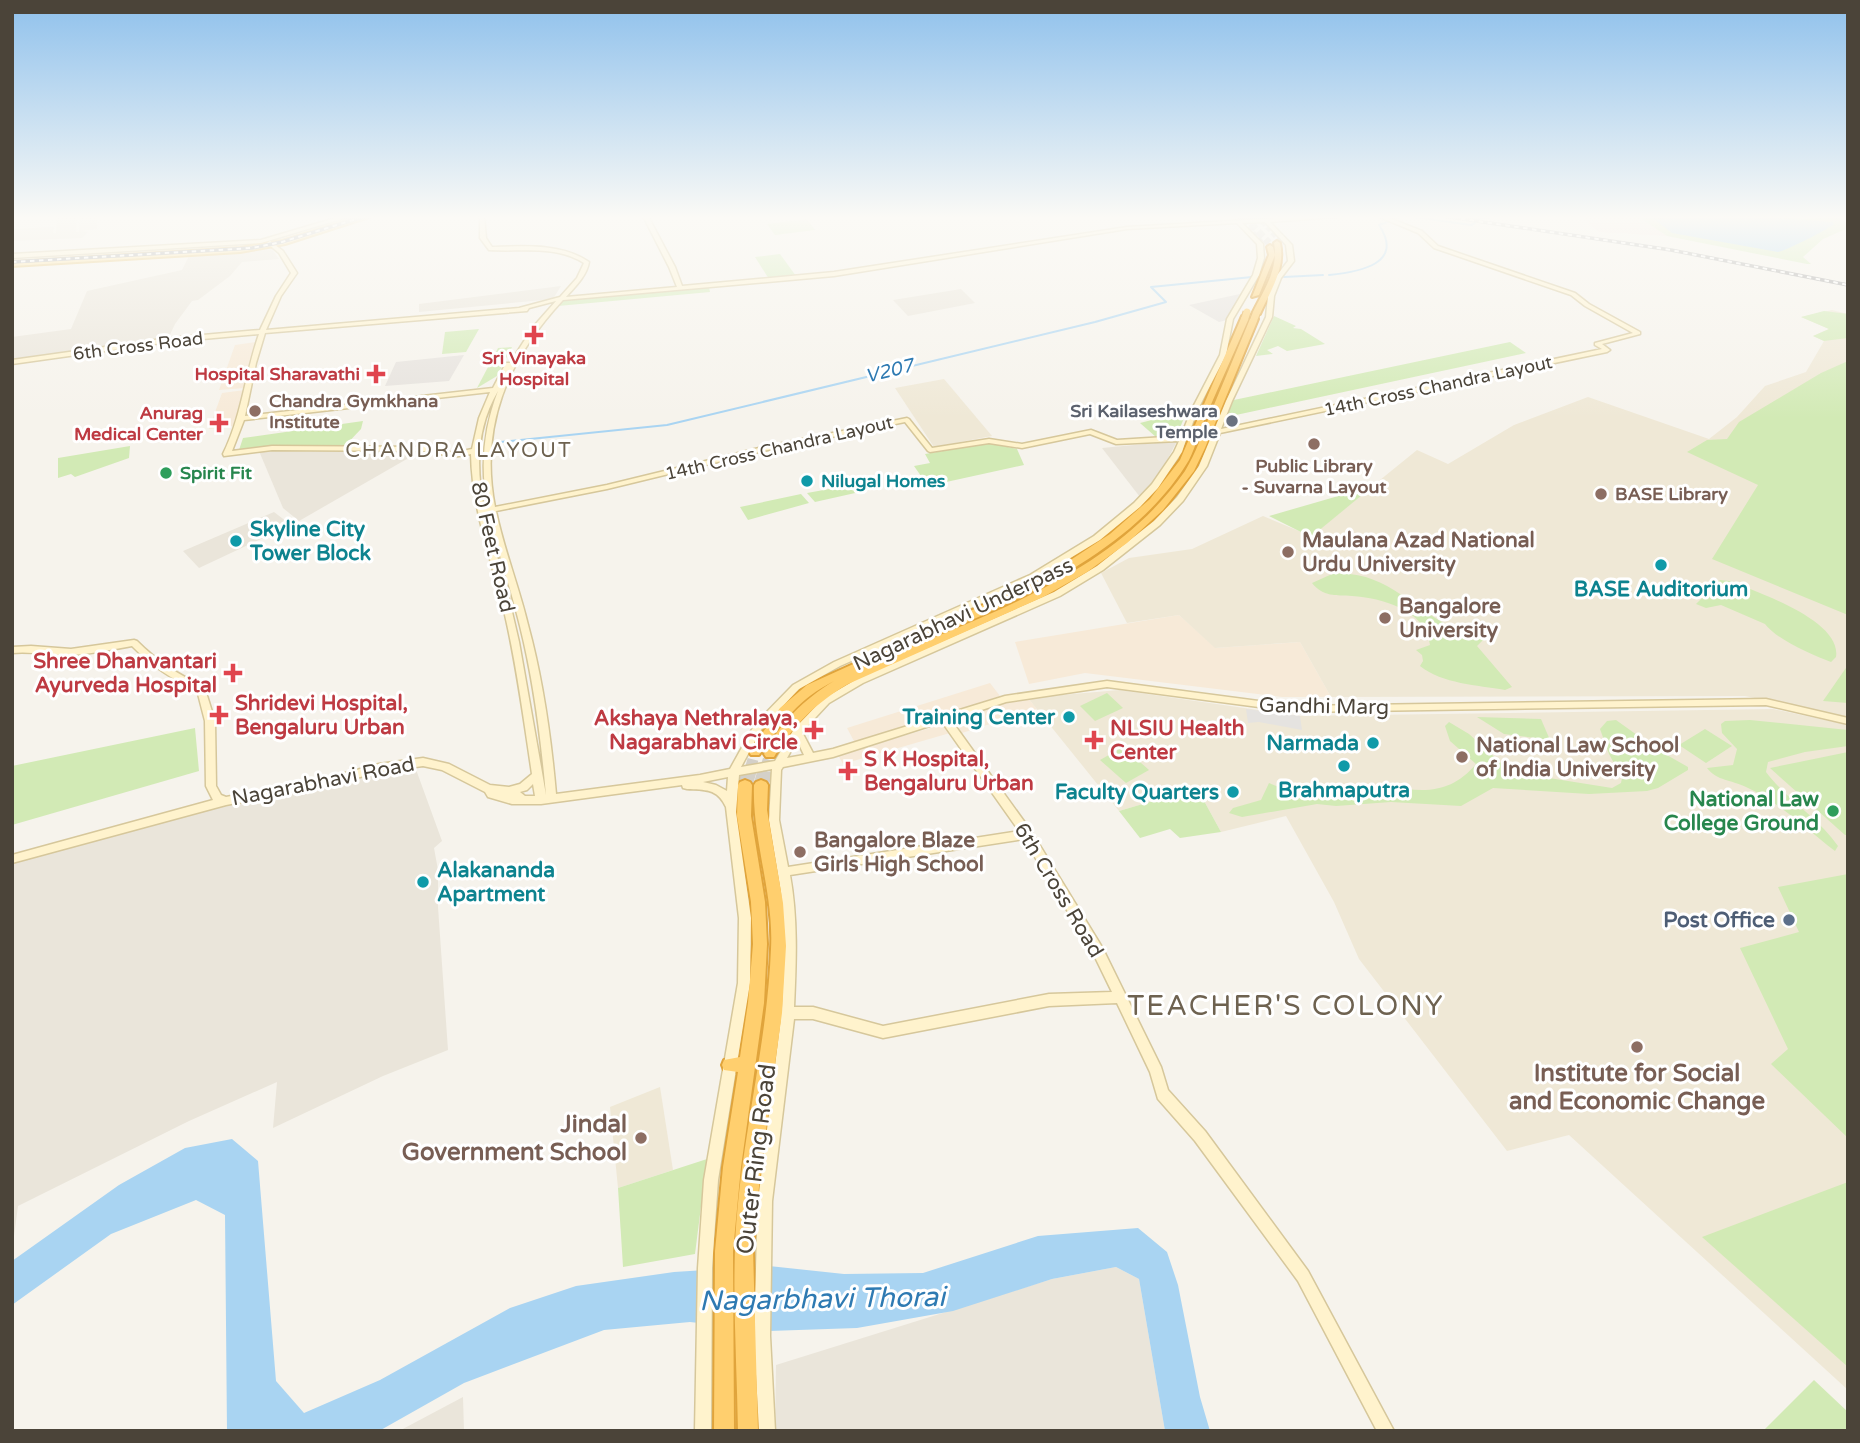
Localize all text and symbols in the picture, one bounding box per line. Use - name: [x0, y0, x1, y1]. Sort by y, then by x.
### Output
- marker: Sri Vinayaka Hospital: [524, 325, 544, 345]
- street label: 6th Cross Road: [72, 327, 204, 365]
- place label: Sri Vinayaka Hospital: [482, 347, 586, 390]
- street label: 14th Cross Chandra Layout: [1322, 351, 1554, 421]
- water label: V207: [863, 354, 918, 388]
- place label: Hospital Sharavathi: [195, 363, 360, 385]
- marker: Hospital Sharavathi: [366, 364, 386, 384]
- place label: Chandra Gymkhana Institute: [269, 390, 438, 433]
- place label: Sri Kailaseshwara Temple: [1070, 400, 1218, 443]
- place label: Anurag Medical Center: [74, 402, 204, 445]
- marker: Chandra Gymkhana Institute: [247, 403, 263, 419]
- street label: 14th Cross Chandra Layout: [663, 411, 895, 485]
- marker: Anurag Medical Center: [209, 413, 229, 433]
- marker: Sri Kailaseshwara Temple: [1224, 413, 1240, 429]
- marker: Public Library - Suvarna Layout: [1306, 436, 1322, 452]
- district label: CHANDRA LAYOUT: [345, 438, 573, 463]
- place label: Public Library - Suvarna Layout: [1242, 455, 1386, 498]
- place label: Spirit Fit: [180, 462, 252, 484]
- marker: Spirit Fit: [158, 465, 174, 481]
- place label: Nilugal Homes: [821, 470, 946, 492]
- marker: Nilugal Homes: [799, 473, 815, 489]
- street label: 80 Feet Road: [465, 479, 520, 615]
- place label: BASE Library: [1615, 483, 1728, 505]
- marker: BASE Library: [1593, 486, 1609, 502]
- place label: Skyline City Tower Block: [249, 517, 372, 566]
- place label: Maulana Azad National Urdu University: [1302, 528, 1535, 577]
- marker: Skyline City Tower Block: [228, 533, 244, 549]
- marker: Maulana Azad National Urdu University: [1280, 544, 1296, 560]
- street label: Nagarabhavi Underpass: [849, 552, 1077, 676]
- marker: BASE Auditorium: [1653, 557, 1669, 573]
- place label: BASE Auditorium: [1574, 577, 1748, 602]
- place label: Bangalore University: [1399, 594, 1501, 643]
- marker: Bangalore University: [1377, 610, 1393, 626]
- place label: Shree Dhanvantari Ayurveda Hospital: [33, 649, 217, 698]
- marker: Shree Dhanvantari Ayurveda Hospital: [223, 663, 243, 683]
- place label: Shridevi Hospital, Bengaluru Urban: [235, 691, 408, 740]
- street label: Gandhi Marg: [1259, 693, 1389, 720]
- marker: Shridevi Hospital, Bengaluru Urban: [209, 705, 229, 725]
- place label: Training Center: [901, 705, 1056, 730]
- place label: Akshaya Nethralaya, Nagarabhavi Circle: [594, 706, 798, 755]
- marker: Training Center: [1061, 709, 1077, 725]
- place label: NLSIU Health Center: [1110, 716, 1245, 765]
- marker: Akshaya Nethralaya, Nagarabhavi Circle: [804, 720, 824, 740]
- marker: NLSIU Health Center: [1084, 730, 1104, 750]
- place label: Narmada: [1266, 731, 1359, 756]
- place label: National Law School of India University: [1476, 733, 1679, 782]
- marker: Narmada: [1365, 735, 1381, 751]
- place label: S K Hospital, Bengaluru Urban: [864, 747, 1034, 796]
- marker: National Law School of India University: [1454, 749, 1470, 765]
- street label: Nagarabhavi Road: [230, 751, 417, 811]
- marker: Brahmaputra: [1336, 758, 1352, 774]
- marker: S K Hospital, Bengaluru Urban: [838, 761, 858, 781]
- place label: Brahmaputra: [1278, 778, 1410, 803]
- place label: Faculty Quarters: [1055, 780, 1219, 805]
- marker: Faculty Quarters: [1225, 784, 1241, 800]
- place label: National Law College Ground: [1664, 787, 1819, 836]
- marker: National Law College Ground: [1825, 803, 1841, 819]
- street label: 6th Cross Road: [1009, 818, 1109, 962]
- place label: Bangalore Blaze Girls High School: [814, 828, 984, 877]
- marker: Bangalore Blaze Girls High School: [792, 844, 808, 860]
- place label: Alakananda Apartment: [437, 858, 555, 907]
- marker: Alakananda Apartment: [415, 874, 431, 890]
- place label: Post Office: [1663, 908, 1775, 933]
- marker: Post Office: [1781, 912, 1797, 928]
- district label: TEACHER'S COLONY: [1127, 989, 1445, 1023]
- marker: Institute for Social and Economic Change: [1629, 1039, 1645, 1055]
- place label: Institute for Social and Economic Change: [1509, 1059, 1765, 1116]
- street label: Outer Ring Road: [730, 1062, 783, 1256]
- place label: Jindal Government School: [402, 1110, 627, 1167]
- marker: Jindal Government School: [633, 1130, 649, 1146]
- water label: Nagarbhavi Thorai: [699, 1280, 948, 1318]

